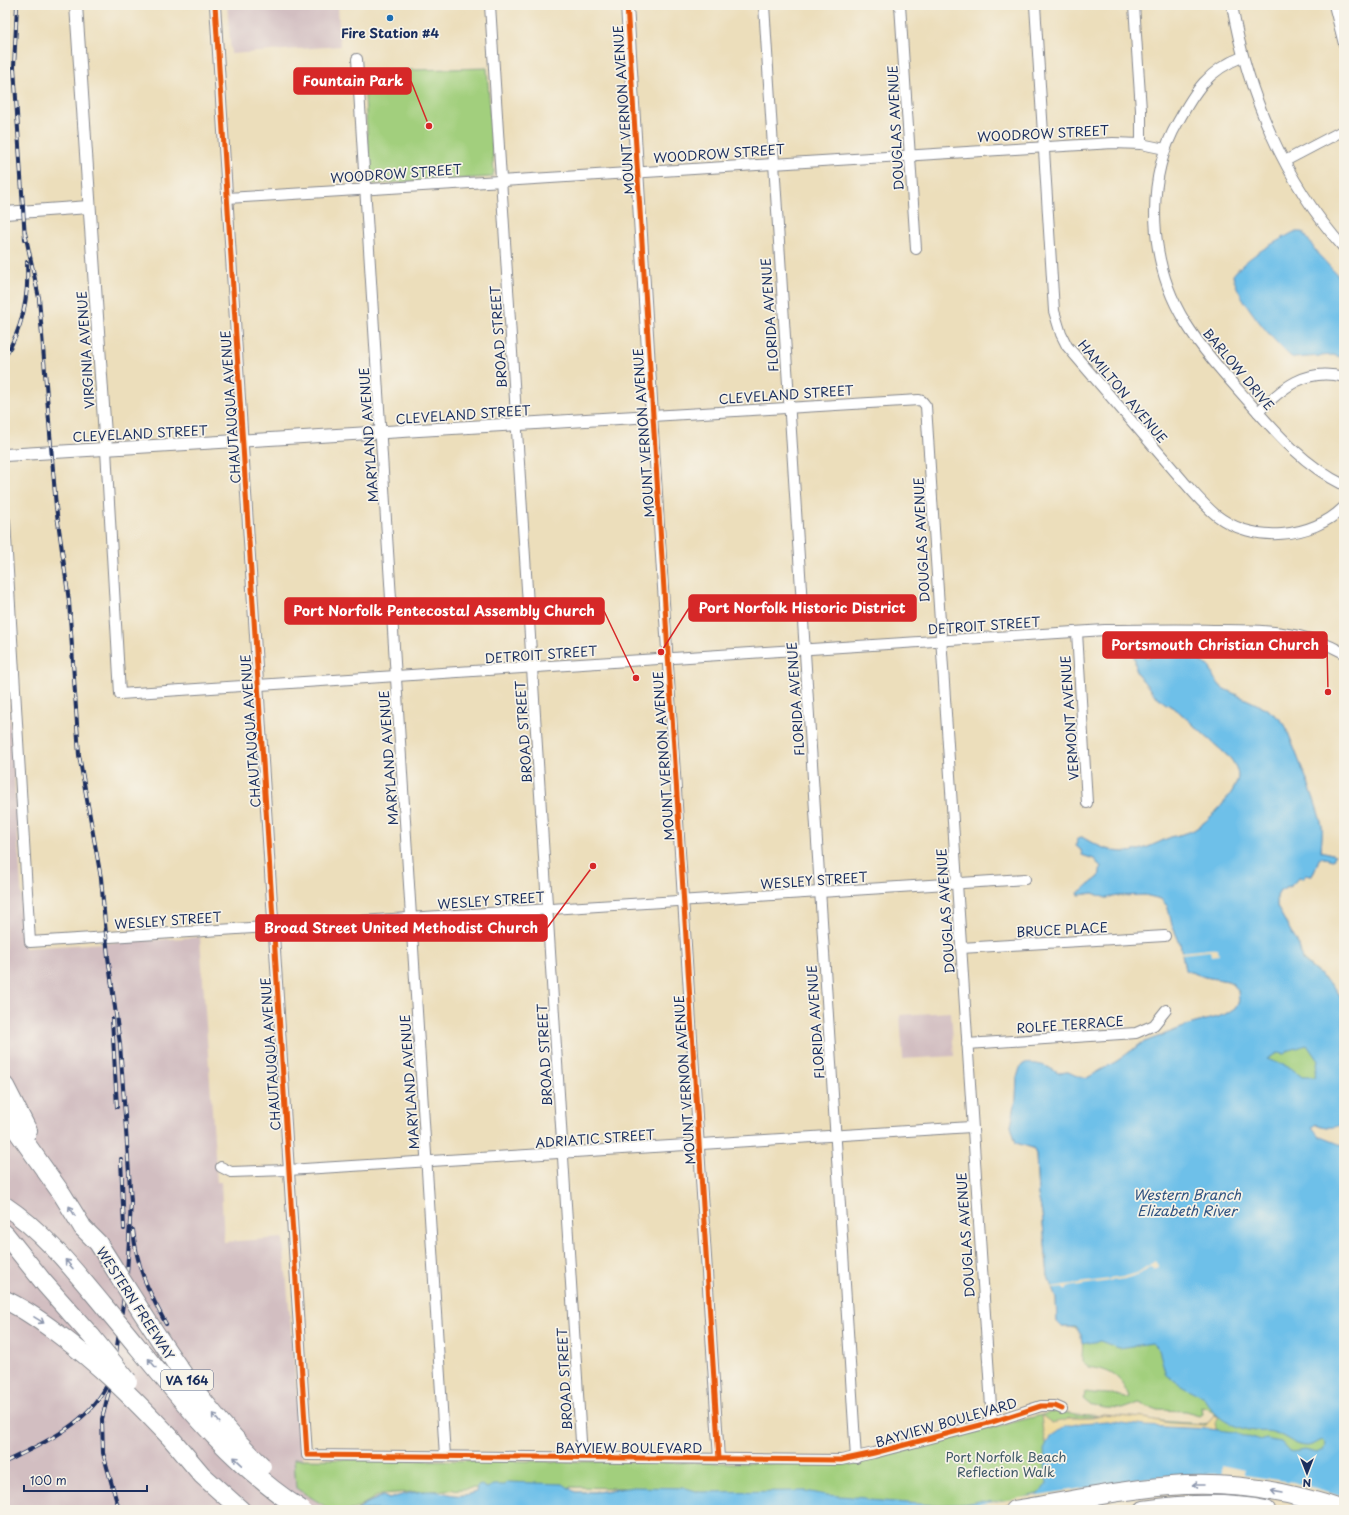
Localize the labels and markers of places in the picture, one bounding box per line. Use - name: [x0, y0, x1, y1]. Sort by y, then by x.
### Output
- marker: Fire Station #4: [385, 13, 395, 23]
- place label: Fire Station #4: [341, 23, 439, 42]
- callout: Fountain Park: [294, 68, 411, 94]
- callout: Port Norfolk Historic District: [689, 595, 916, 621]
- callout: Port Norfolk Pentecostal Assembly Church: [285, 598, 604, 624]
- callout: Portsmouth Christian Church: [1103, 632, 1327, 658]
- callout: Broad Street United Methodist Church: [256, 915, 547, 941]

